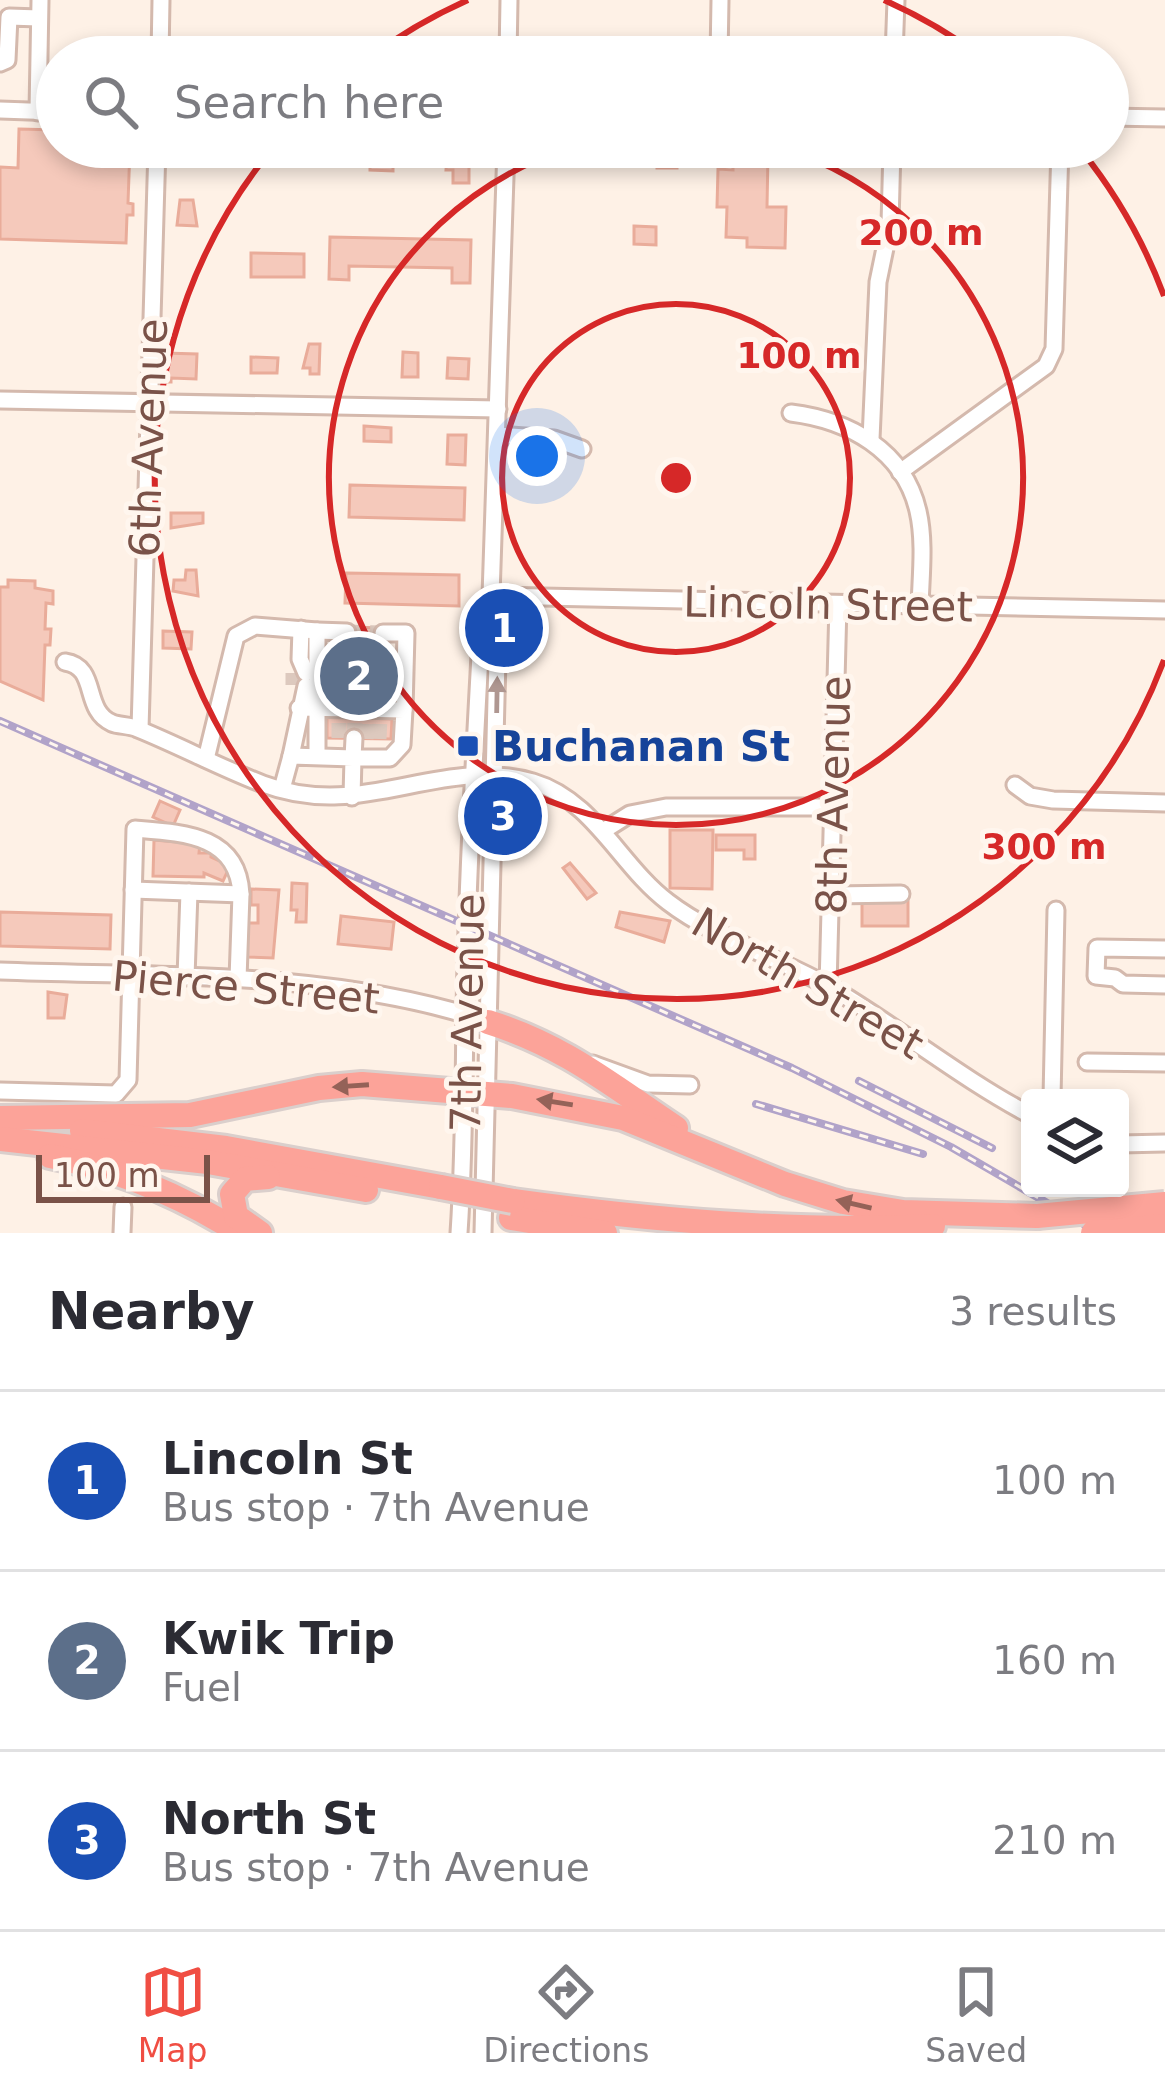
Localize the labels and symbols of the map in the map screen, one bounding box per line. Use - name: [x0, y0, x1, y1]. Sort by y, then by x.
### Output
- text: 200 m: [858, 212, 984, 253]
- street label: 6th Avenue: [120, 318, 177, 558]
- text: 100 m: [736, 335, 862, 376]
- your location: [507, 426, 567, 486]
- centre of rings: [655, 457, 697, 499]
- street label: Lincoln Street: [683, 577, 973, 632]
- pin: 1: [465, 583, 543, 673]
- pin: 2: [320, 631, 398, 721]
- one-way arrow: [487, 675, 507, 713]
- street label: 8th Avenue: [807, 675, 860, 915]
- place label: Buchanan St: [492, 722, 790, 771]
- marker: Buchanan St: [455, 733, 481, 759]
- pin: 3: [464, 771, 542, 861]
- text: 300 m: [981, 826, 1107, 867]
- street label: 7th Avenue: [441, 893, 494, 1133]
- street label: North Street: [684, 898, 932, 1069]
- street label: Pierce Street: [110, 951, 382, 1024]
- one-way arrow: [331, 1076, 369, 1095]
- one-way arrow: [536, 1092, 574, 1111]
- scale bar: [36, 1149, 210, 1202]
- one-way arrow: [834, 1193, 872, 1212]

